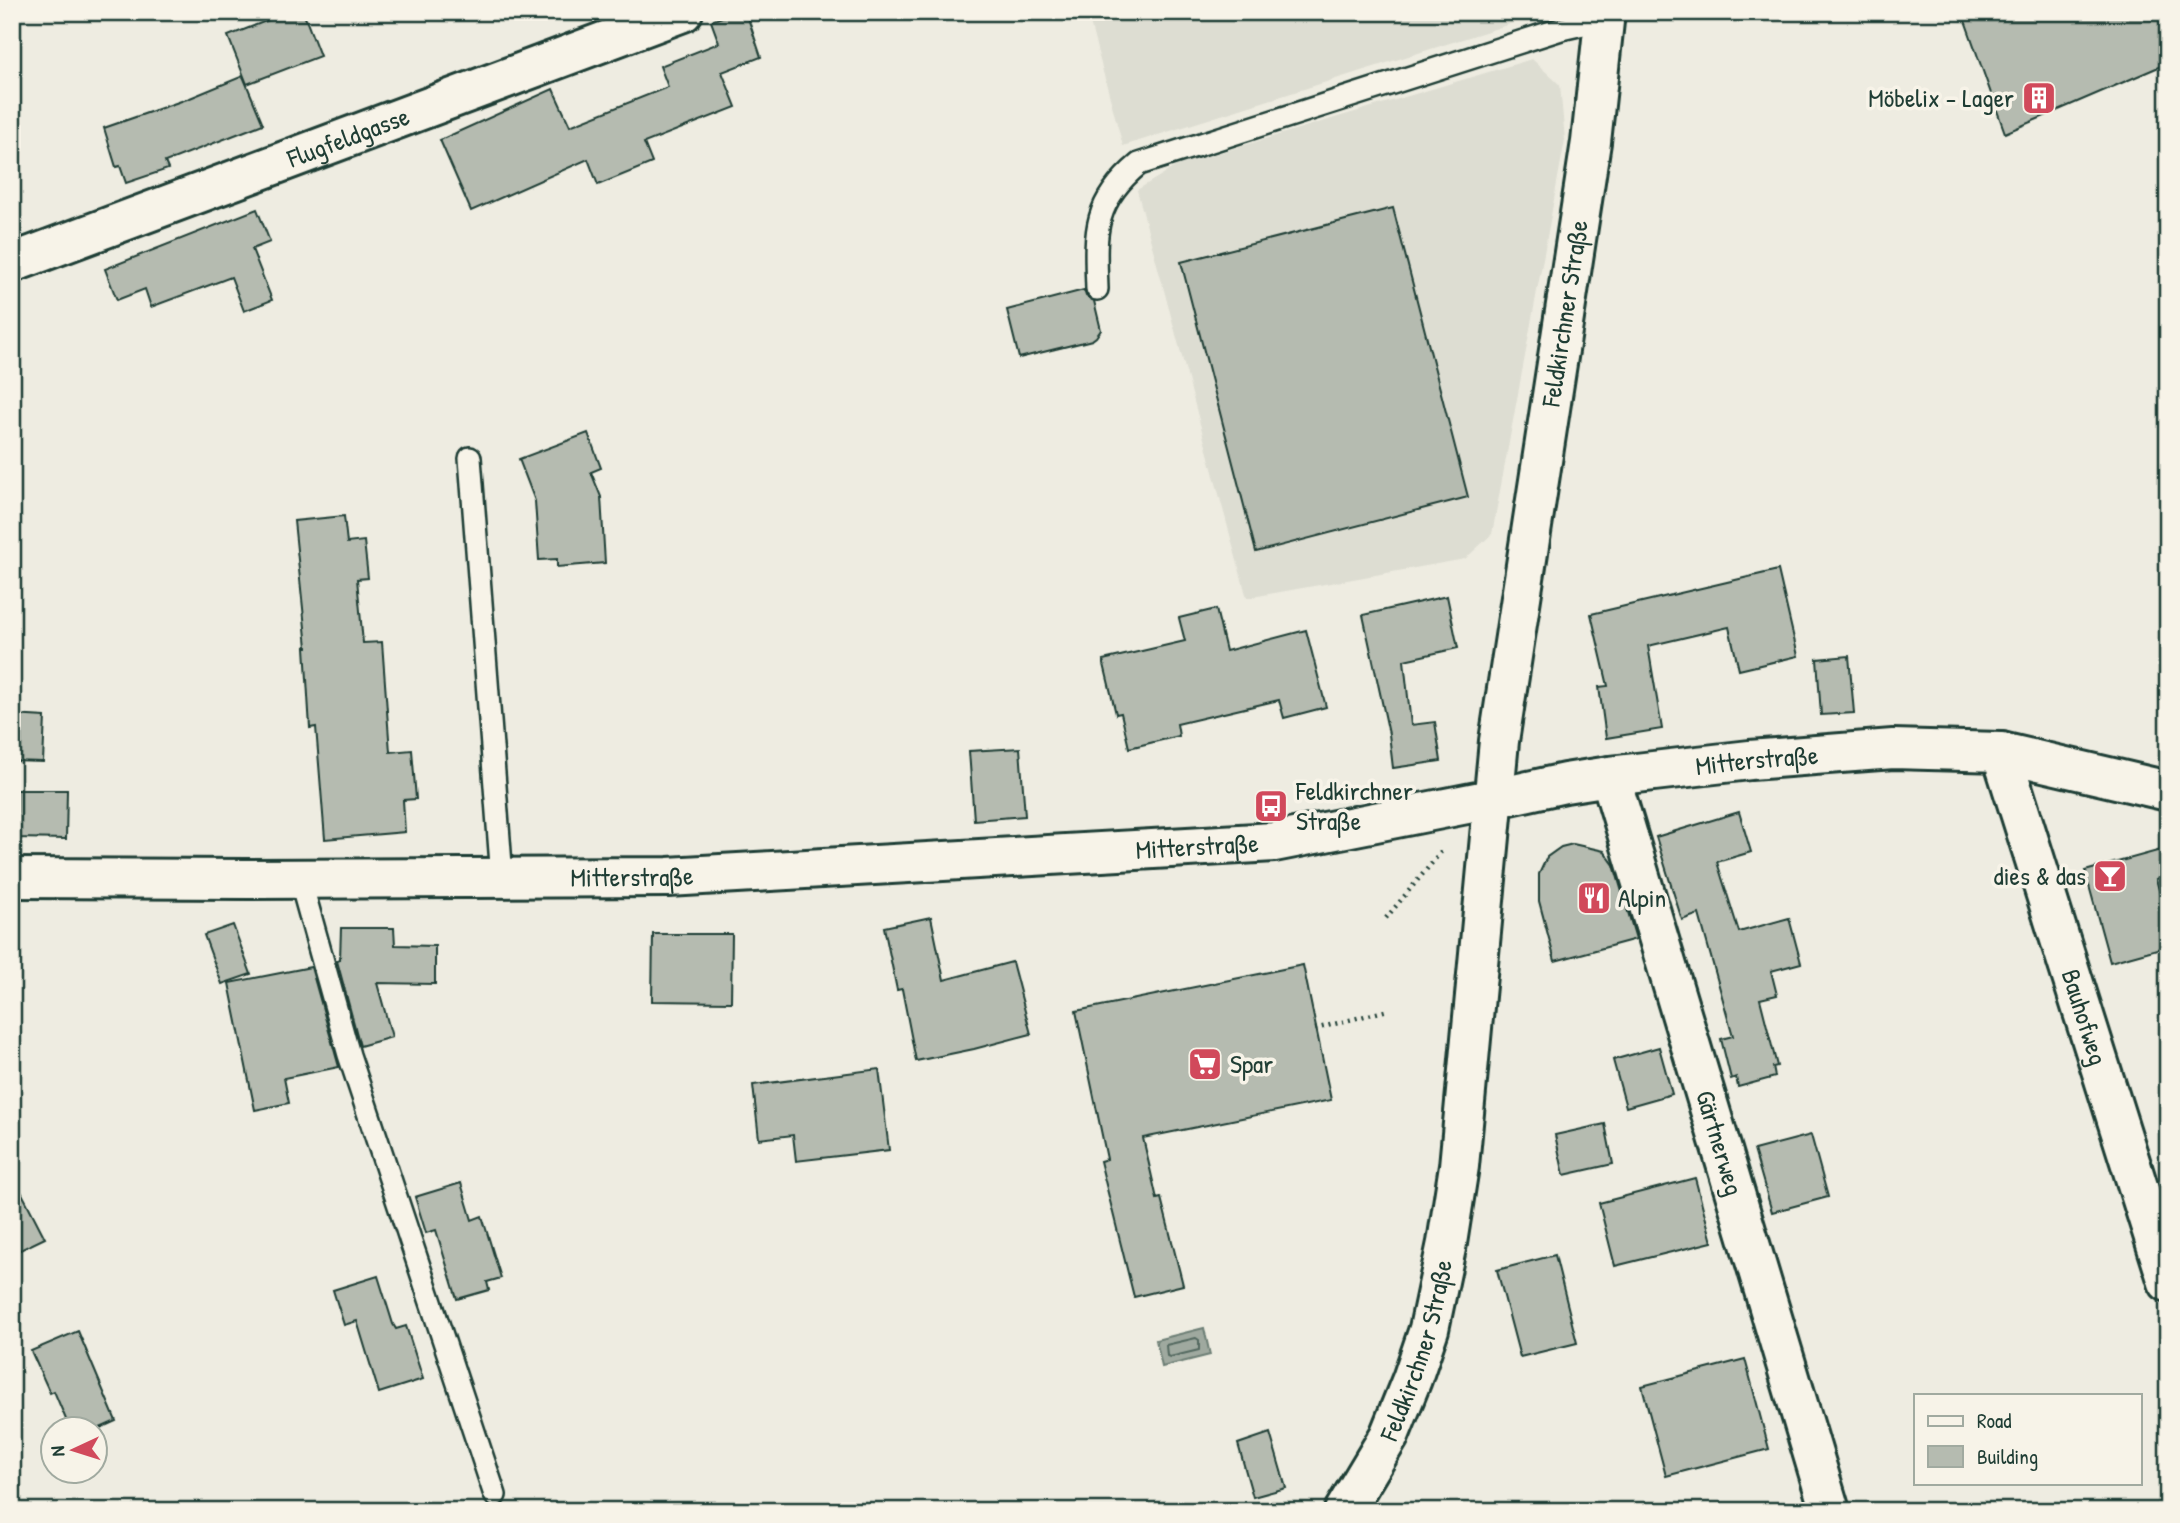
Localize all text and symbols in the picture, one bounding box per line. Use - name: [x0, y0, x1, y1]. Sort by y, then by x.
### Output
- building icon: Möbelix - Lager: [2020, 79, 2058, 117]
- place label: Möbelix - Lager: [1868, 80, 2014, 115]
- street label: Flugfeldgasse: [281, 98, 414, 176]
- street label: Feldkirchner Straße: [1532, 218, 1596, 410]
- street label: Mitterstraße: [1694, 737, 1819, 783]
- place label: Feldkirchner Straße: [1295, 773, 1413, 838]
- bus stop icon: Feldkirchner Straße: [1252, 787, 1290, 825]
- street label: Mitterstraße: [1135, 825, 1259, 867]
- bar icon: dies & das: [2091, 857, 2129, 895]
- street label: Mitterstraße: [570, 858, 694, 894]
- place label: dies & das: [1994, 858, 2086, 893]
- restaurant icon: Alpin: [1575, 879, 1613, 917]
- place label: Alpin: [1618, 880, 1666, 915]
- street label: Bauhofweg: [2054, 965, 2117, 1069]
- supermarket icon: Spar: [1186, 1045, 1224, 1083]
- place label: Spar: [1230, 1046, 1273, 1081]
- street label: Gärtnerweg: [1688, 1086, 1753, 1199]
- street label: Feldkirchner Straße: [1371, 1256, 1460, 1447]
- legend: [1914, 1394, 2142, 1484]
- text: Road: [1977, 1406, 2011, 1435]
- north arrow: [38, 1414, 108, 1484]
- text: Building: [1977, 1442, 2038, 1471]
- text: N: [44, 1445, 70, 1457]

